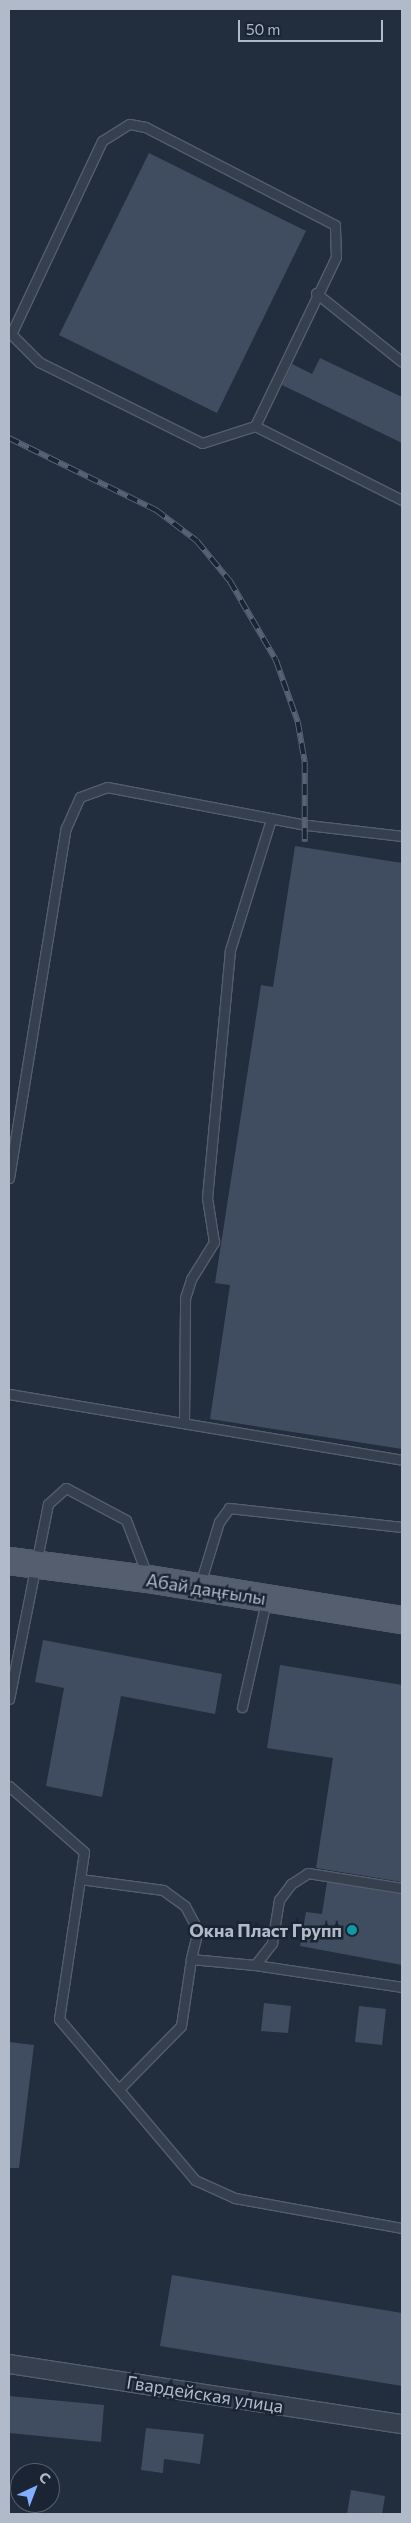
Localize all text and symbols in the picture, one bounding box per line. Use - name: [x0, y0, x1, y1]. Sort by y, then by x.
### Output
- scale bar: [241, 10, 386, 42]
- text: 50 m: [246, 20, 280, 38]
- street label: Абай даңғылы: [145, 1569, 267, 1609]
- place label: Окна Пласт Групп: [189, 1919, 342, 1941]
- marker: Окна Пласт Групп: [346, 1924, 358, 1936]
- street label: Гвардейская улица: [125, 2371, 285, 2417]
- north arrow: [10, 2463, 60, 2513]
- text: С: [36, 2468, 54, 2487]

